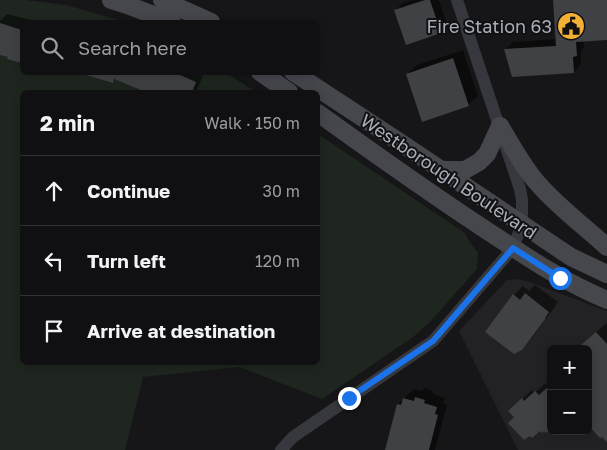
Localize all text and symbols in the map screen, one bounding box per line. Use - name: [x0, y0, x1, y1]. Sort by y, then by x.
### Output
- public building icon: Fire Station 63: [556, 11, 586, 41]
- place label: Fire Station 63: [427, 15, 552, 37]
- search box: [20, 20, 320, 75]
- icon: search: [38, 34, 66, 62]
- text: Search here: [78, 36, 187, 59]
- street label: Westborough Boulevard: [357, 109, 541, 243]
- text: 2 min: [40, 110, 95, 136]
- text: Walk · 150 m: [204, 113, 300, 133]
- icon: ahead: [40, 177, 68, 205]
- text: Continue: [87, 179, 170, 202]
- text: 30 m: [263, 181, 300, 201]
- icon: left: [40, 247, 68, 275]
- text: Turn left: [87, 249, 166, 272]
- text: 120 m: [255, 251, 300, 271]
- route start: [549, 267, 572, 290]
- icon: arrive: [40, 317, 68, 345]
- text: Arrive at destination: [87, 319, 275, 342]
- map controls: [547, 345, 592, 435]
- button: +: [547, 345, 592, 390]
- route end: [338, 387, 361, 410]
- button: −: [547, 390, 592, 435]

